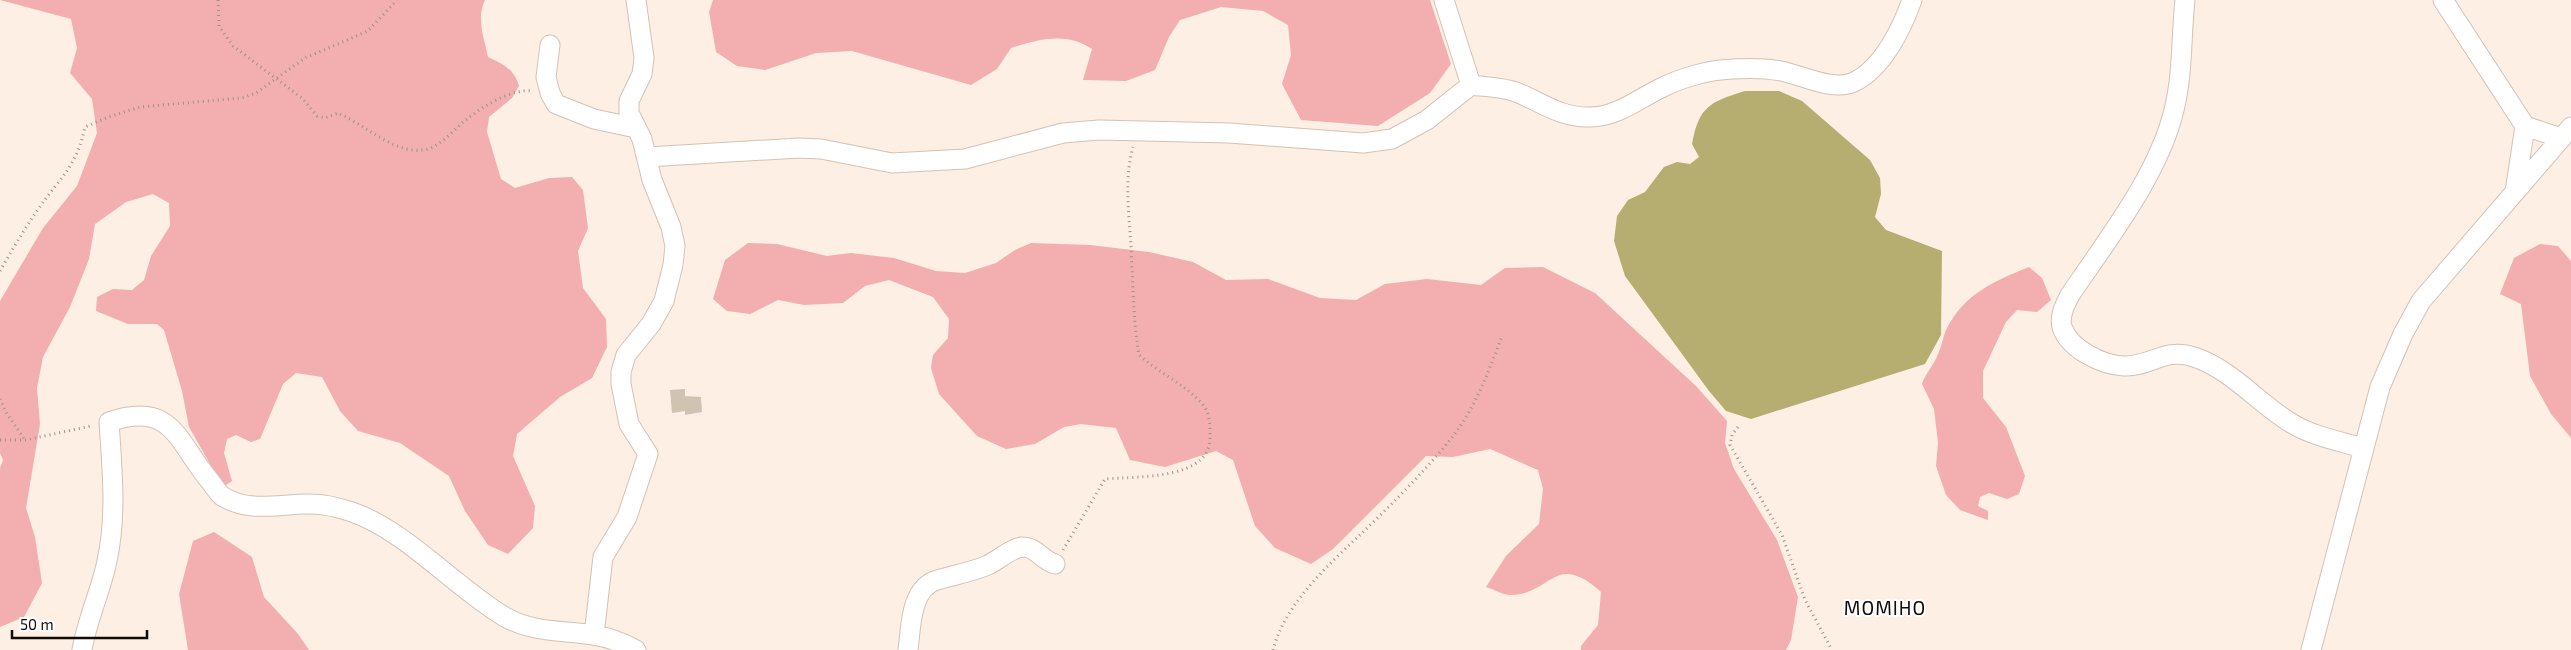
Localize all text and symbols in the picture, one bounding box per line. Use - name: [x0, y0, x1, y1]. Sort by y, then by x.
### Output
- district label: MOMIHO: [1844, 596, 1926, 619]
- scale bar: [12, 608, 148, 640]
- text: 50 m: [20, 615, 54, 633]

